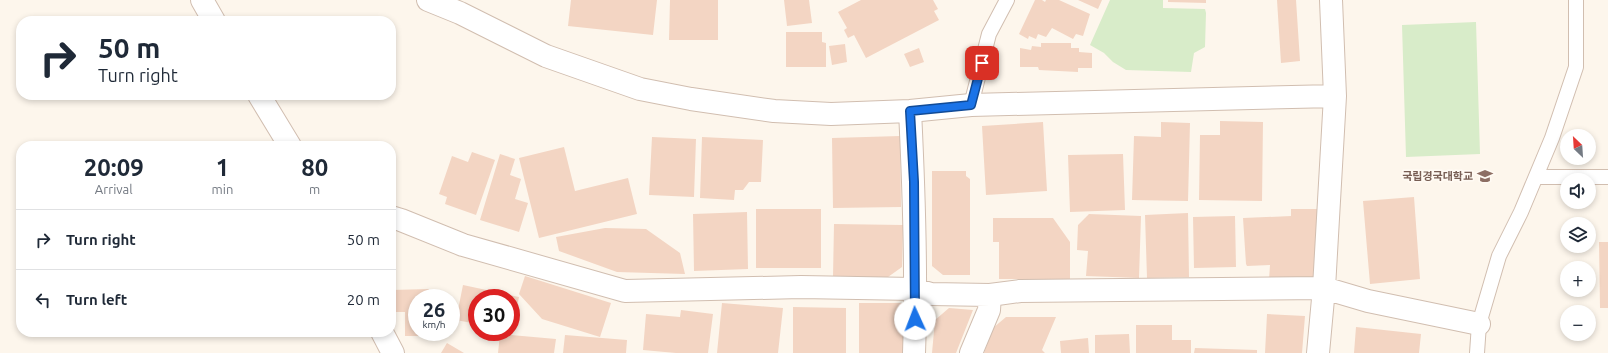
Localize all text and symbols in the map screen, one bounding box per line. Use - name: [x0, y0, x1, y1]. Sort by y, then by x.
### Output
- icon: right: [32, 32, 84, 84]
- text: 50 m: [98, 32, 160, 63]
- pin: [965, 46, 999, 80]
- icon: arrive: [971, 52, 993, 74]
- text: Turn right: [98, 65, 178, 85]
- north arrow: [1560, 129, 1596, 165]
- map controls: [1560, 129, 1596, 341]
- text: 20:09: [84, 154, 144, 181]
- text: 1: [216, 154, 229, 181]
- text: 80: [301, 154, 328, 181]
- school or university icon: 국립경국대학교: [1476, 167, 1494, 185]
- place label: 국립경국대학교: [1402, 170, 1473, 182]
- button: sound: [1560, 173, 1596, 209]
- text: Arrival: [95, 182, 133, 196]
- text: min: [212, 182, 233, 196]
- text: m: [309, 182, 320, 196]
- button: layers: [1560, 217, 1596, 253]
- icon: right: [32, 229, 54, 251]
- text: Turn right: [66, 231, 136, 248]
- text: 50 m: [347, 231, 380, 248]
- button: +: [1560, 261, 1596, 297]
- icon: left: [32, 289, 54, 311]
- speed limit sign: 30: [468, 289, 520, 341]
- text: Turn left: [66, 291, 127, 308]
- text: 20 m: [347, 291, 380, 308]
- text: 26: [423, 298, 445, 321]
- position arrow: [894, 298, 936, 340]
- button: −: [1560, 305, 1596, 341]
- text: km/h: [422, 319, 446, 330]

